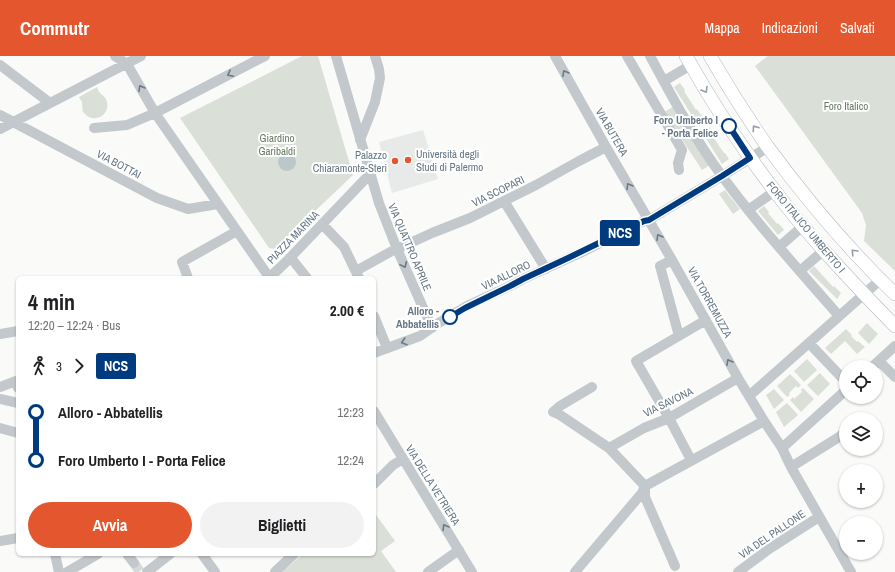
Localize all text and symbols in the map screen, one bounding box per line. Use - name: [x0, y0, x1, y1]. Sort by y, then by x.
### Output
- text: Commutr: [20, 15, 89, 41]
- text: Mappa: [705, 19, 740, 37]
- text: Indicazioni: [762, 19, 818, 37]
- text: Salvati: [840, 19, 875, 37]
- one-way arrow: [227, 69, 235, 76]
- one-way arrow: [563, 70, 570, 77]
- one-way arrow: [138, 85, 145, 92]
- one-way arrow: [701, 86, 708, 93]
- park label: Foro Italico: [824, 99, 868, 113]
- street label: VIA BUTERA: [593, 105, 632, 159]
- place label: Foro Umberto I - Porta Felice: [654, 113, 718, 140]
- marker: Foro Umberto I - Porta Felice: [721, 118, 737, 134]
- one-way arrow: [752, 125, 760, 132]
- park label: Giardino Garibaldi: [258, 131, 296, 158]
- street label: VIA BOTTAI: [94, 146, 144, 182]
- place label: Università degli Studi di Palermo: [416, 147, 483, 174]
- place label: Palazzo Chiaramonte-Steri: [313, 148, 387, 175]
- marker: Università degli Studi di Palermo: [403, 155, 413, 165]
- marker: Palazzo Chiaramonte-Steri: [390, 156, 400, 166]
- street label: VIA SCOPARI: [470, 172, 526, 210]
- street label: FORO ITALICO UMBERTO I: [764, 178, 848, 276]
- one-way arrow: [627, 183, 634, 190]
- street label: VIA QUATTRO APRILE: [385, 201, 435, 293]
- street label: PIAZZA MARINA: [264, 207, 323, 267]
- line badge: NCS: [597, 220, 643, 246]
- text: NCS: [608, 224, 632, 242]
- one-way arrow: [656, 234, 663, 241]
- one-way arrow: [851, 249, 858, 256]
- street label: VIA ALLORO: [479, 257, 533, 293]
- one-way arrow: [399, 260, 407, 268]
- street label: VIA TORREMUZZA: [685, 264, 736, 341]
- text: 4 min: [28, 287, 75, 317]
- text: 2.00 €: [330, 300, 364, 321]
- place label: Alloro - Abbatellis: [396, 304, 439, 331]
- marker: Alloro - Abbatellis: [442, 309, 458, 325]
- text: 12:20 – 12:24 · Bus: [28, 317, 120, 334]
- one-way arrow: [401, 337, 408, 346]
- icon: walk: [28, 355, 50, 377]
- icon: forward: [68, 355, 90, 377]
- text: NCS: [104, 357, 128, 375]
- text: 3: [56, 358, 62, 375]
- one-way arrow: [727, 359, 734, 366]
- map controls: [839, 360, 883, 560]
- button: locate: [839, 360, 883, 404]
- street label: VIA SAVONA: [641, 384, 696, 420]
- text: Alloro - Abbatellis: [58, 402, 163, 423]
- text: 12:23: [337, 404, 364, 421]
- button: layers: [839, 412, 883, 456]
- street label: VIA DELLA VETRIERA: [403, 442, 464, 529]
- text: Foro Umberto I - Porta Felice: [58, 450, 226, 471]
- text: 12:24: [337, 452, 364, 469]
- button: +: [839, 464, 883, 508]
- button: Avvia: [28, 502, 192, 548]
- button: Biglietti: [200, 502, 364, 548]
- street label: VIA DEL PALLONE: [736, 507, 808, 561]
- button: −: [839, 516, 883, 560]
- one-way arrow: [442, 524, 449, 531]

